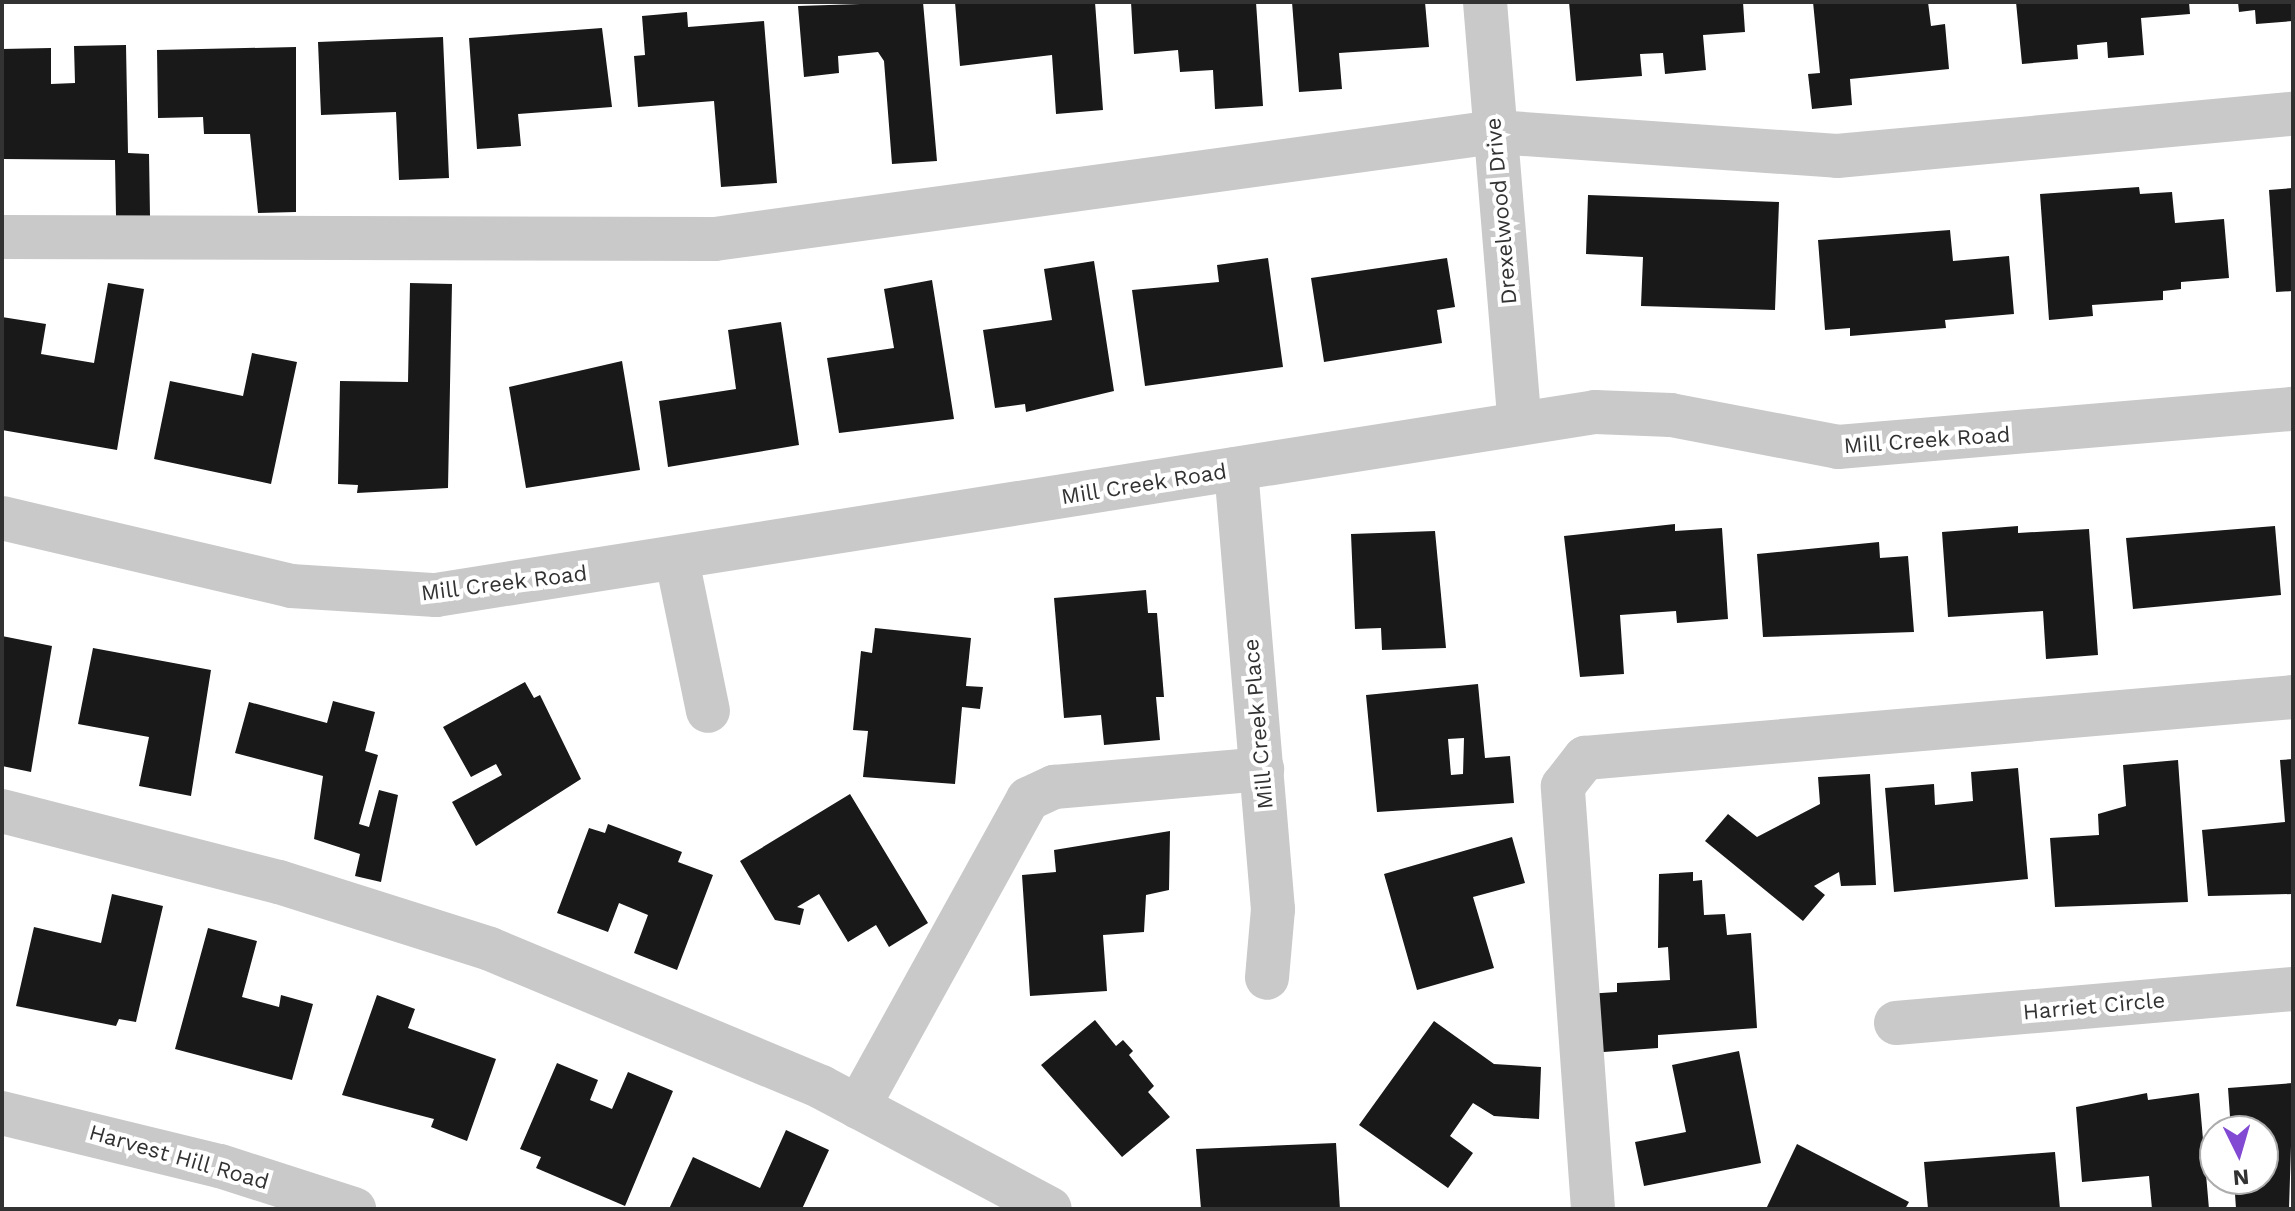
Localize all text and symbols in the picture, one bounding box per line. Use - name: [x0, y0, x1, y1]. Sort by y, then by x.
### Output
- street label: Drexelwood Drive: [1480, 116, 1522, 306]
- street label: Mill Creek Road: [1842, 421, 2012, 459]
- street label: Mill Creek Road: [1059, 458, 1229, 510]
- street label: Mill Creek Road: [419, 560, 589, 606]
- street label: Mill Creek Place: [1237, 637, 1279, 811]
- street label: Harriet Circle: [2022, 987, 2166, 1025]
- north arrow: [2199, 1115, 2279, 1195]
- street label: Harvest Hill Road: [86, 1119, 272, 1195]
- text: N: [2232, 1164, 2250, 1191]

